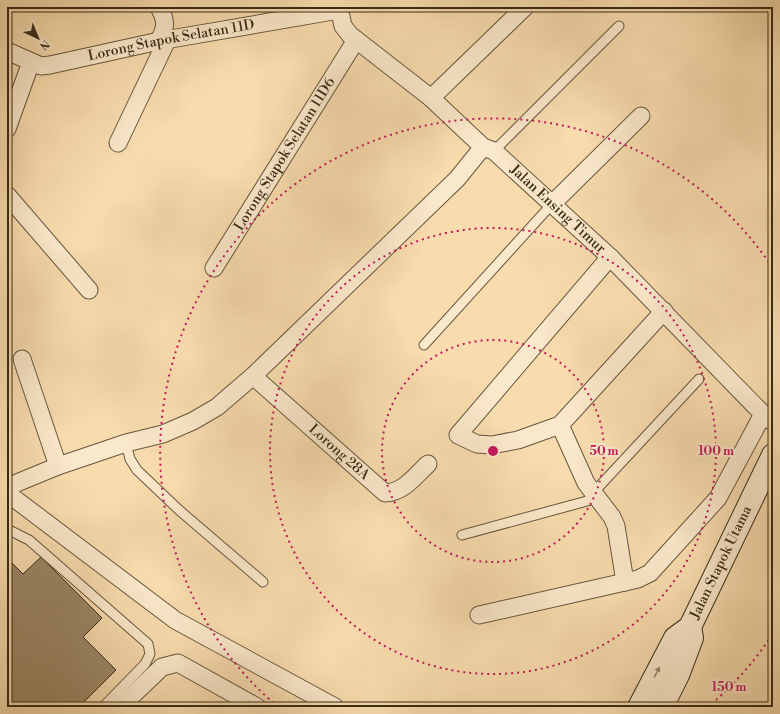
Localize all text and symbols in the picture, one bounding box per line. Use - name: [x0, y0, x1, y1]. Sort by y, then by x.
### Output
- street label: Lorong Stapok Selatan 11D: [86, 16, 256, 65]
- north arrow: [18, 18, 58, 58]
- text: N: [36, 36, 52, 53]
- street label: Lorong Stapok Selatan 11D6: [230, 74, 340, 234]
- street label: Jalan Ensing Timur: [505, 160, 609, 258]
- street label: Lorong 28A: [305, 420, 374, 484]
- centre of rings: [486, 444, 500, 458]
- text: 50 m: [589, 444, 619, 459]
- text: 100 m: [698, 444, 734, 459]
- street label: Jalan Stapok Utama: [686, 502, 757, 623]
- one-way arrow: [654, 666, 660, 678]
- text: 150 m: [712, 680, 746, 695]

